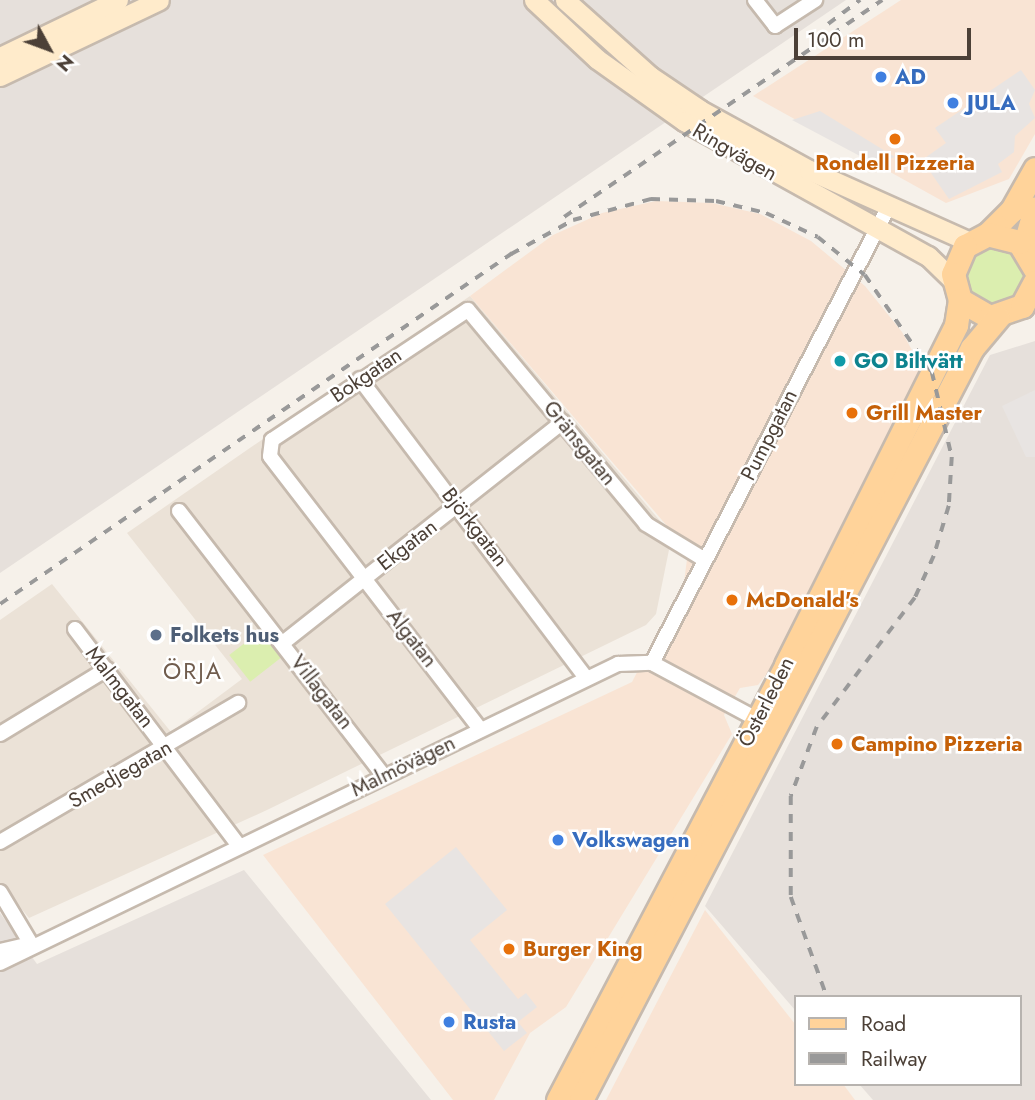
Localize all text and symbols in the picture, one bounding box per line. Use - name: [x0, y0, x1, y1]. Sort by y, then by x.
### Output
- north arrow: [14, 14, 84, 84]
- scale bar: [797, 14, 974, 58]
- text: 100 m: [807, 25, 864, 55]
- text: N: [50, 49, 80, 78]
- place label: AD: [895, 64, 926, 90]
- marker: AD: [873, 69, 889, 85]
- place label: JULA: [967, 90, 1016, 116]
- marker: JULA: [945, 95, 961, 111]
- street label: Ringvägen: [688, 118, 782, 186]
- marker: Rondell Pizzeria: [887, 131, 903, 147]
- place label: Rondell Pizzeria: [815, 150, 975, 176]
- street label: Bokgatan: [326, 342, 406, 408]
- place label: GO Biltvätt: [854, 348, 963, 374]
- marker: GO Biltvätt: [832, 353, 848, 369]
- street label: Pumpgatan: [735, 385, 803, 485]
- street label: Gränsgatan: [538, 396, 622, 490]
- place label: Grill Master: [866, 400, 982, 426]
- marker: Grill Master: [844, 405, 860, 421]
- street label: Björkgatan: [437, 483, 513, 571]
- street label: Ekgatan: [372, 514, 442, 576]
- place label: McDonald's: [746, 587, 859, 613]
- marker: McDonald's: [724, 592, 740, 608]
- street label: Algatan: [381, 604, 443, 672]
- place label: Folkets hus: [170, 622, 279, 648]
- marker: Folkets hus: [148, 627, 164, 643]
- street label: Malmgatan: [80, 641, 160, 733]
- street label: Villagatan: [285, 650, 359, 734]
- street label: Österleden: [733, 653, 799, 751]
- district label: ÖRJA: [164, 657, 222, 685]
- street label: Malmövägen: [347, 730, 459, 802]
- place label: Campino Pizzeria: [851, 731, 1023, 757]
- street label: Smedjegatan: [64, 734, 176, 814]
- marker: Campino Pizzeria: [829, 736, 845, 752]
- place label: Volkswagen: [572, 827, 690, 853]
- marker: Volkswagen: [550, 832, 566, 848]
- place label: Burger King: [523, 936, 642, 962]
- marker: Burger King: [501, 941, 517, 957]
- legend: [794, 995, 1021, 1086]
- place label: Rusta: [463, 1009, 516, 1035]
- text: Road: [861, 1009, 906, 1039]
- marker: Rusta: [441, 1014, 457, 1030]
- text: Railway: [861, 1044, 927, 1074]

